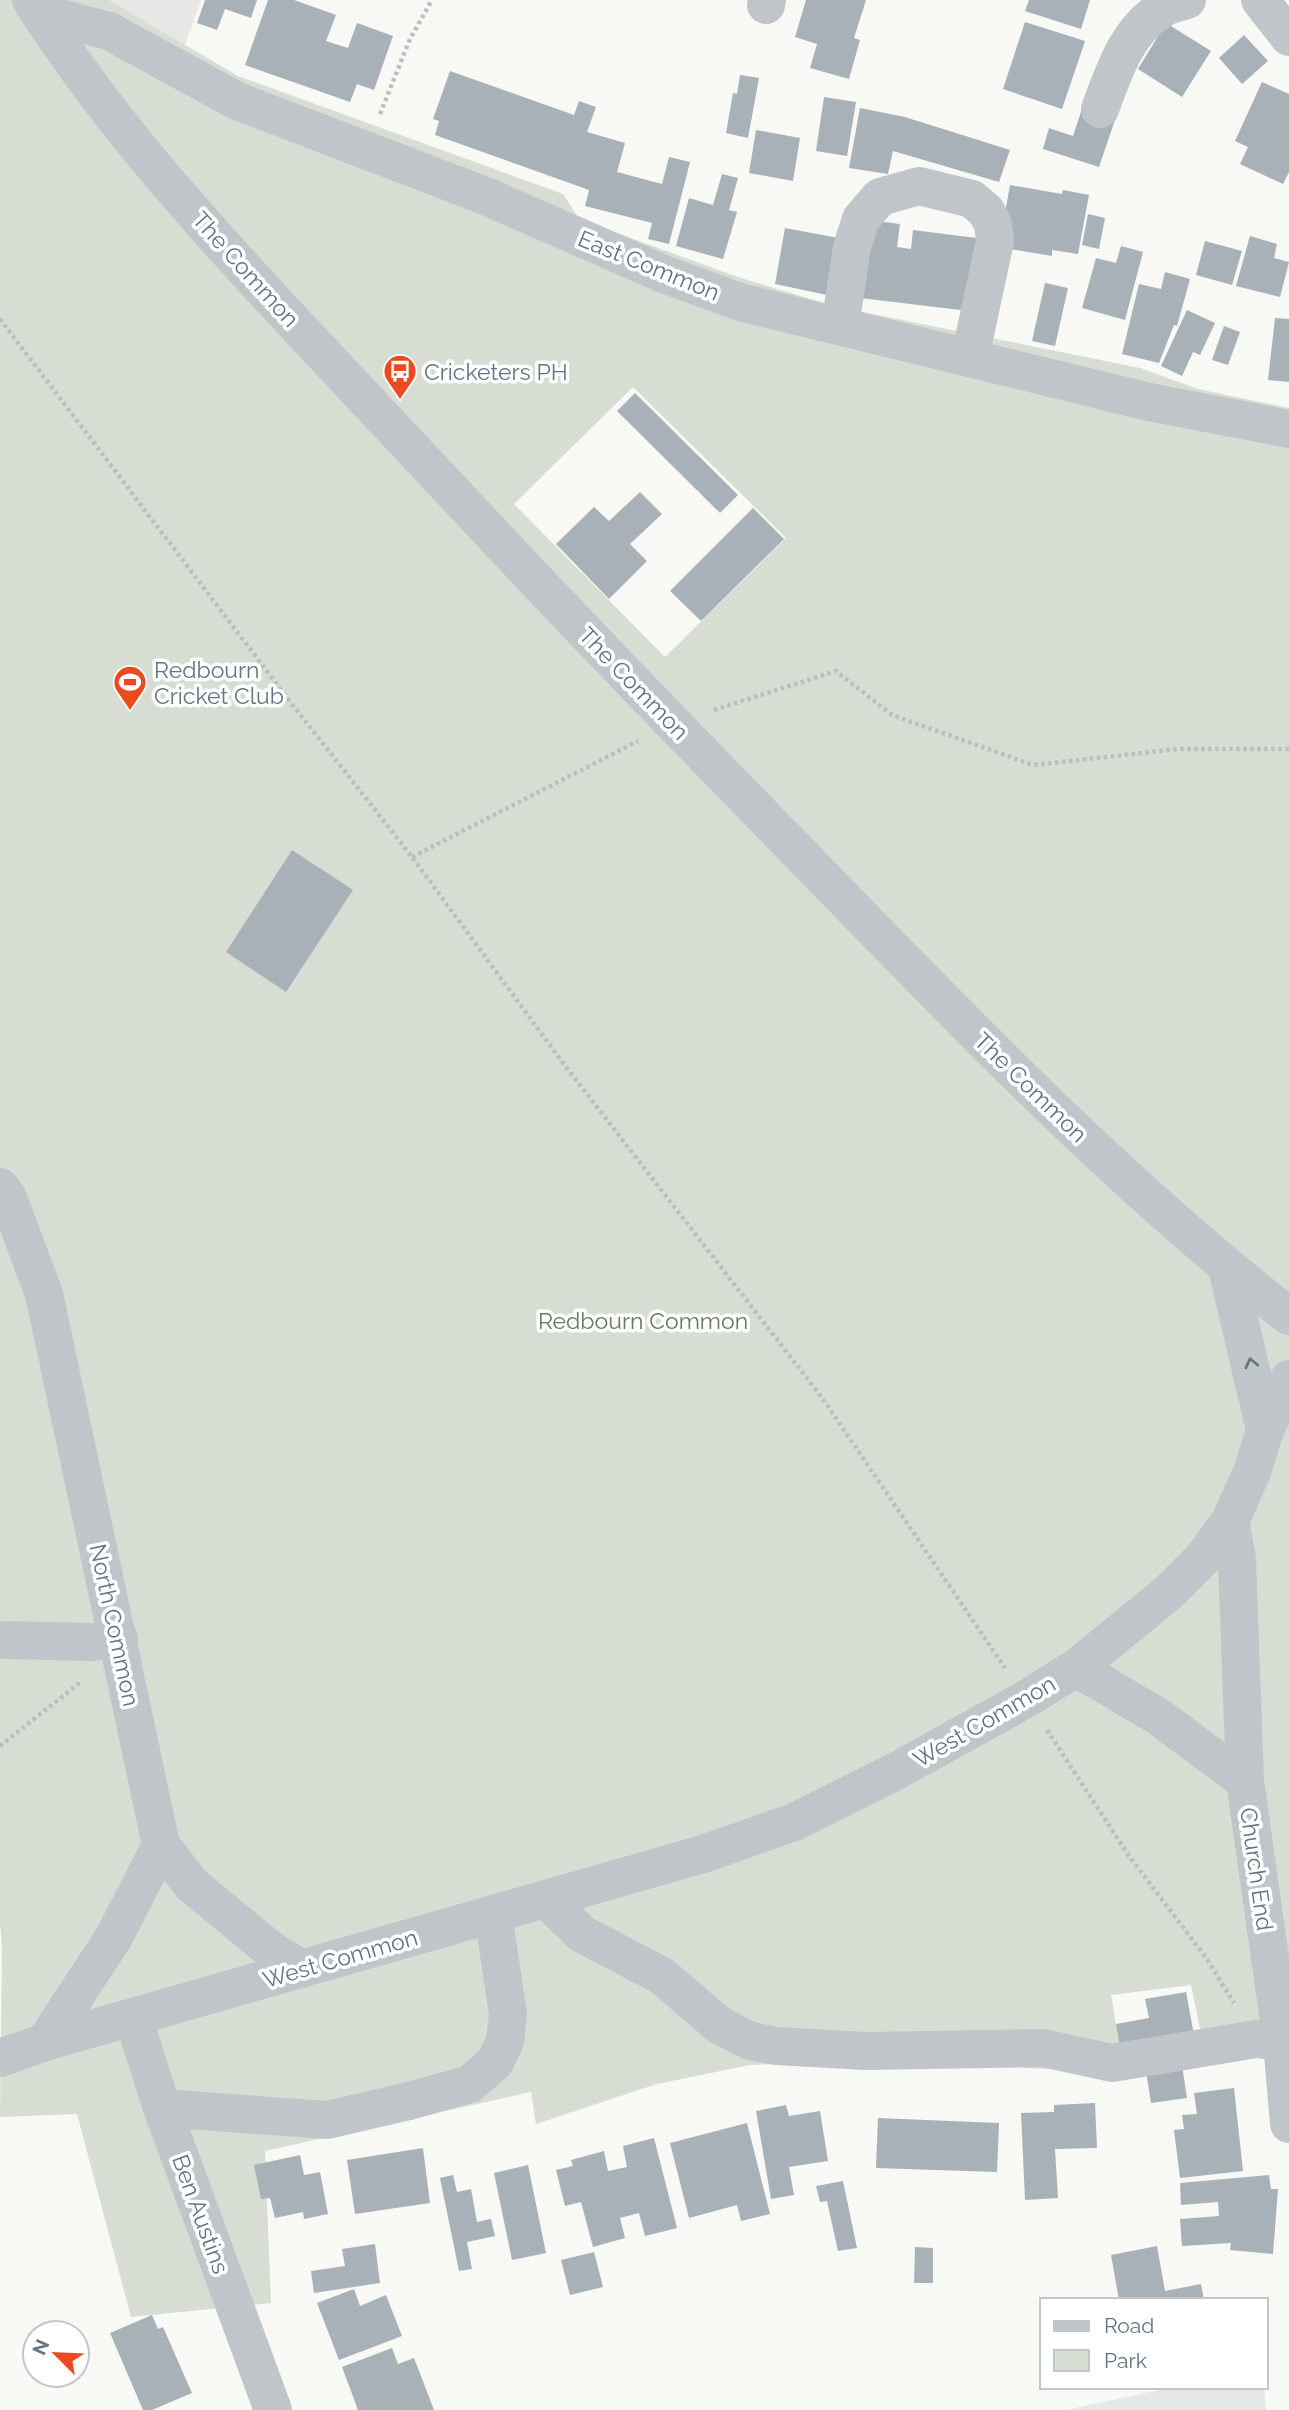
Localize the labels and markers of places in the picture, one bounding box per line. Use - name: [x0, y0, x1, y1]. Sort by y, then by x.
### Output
- bus stop icon: Cricketers PH: [381, 352, 419, 401]
- place label: Cricketers PH: [424, 358, 568, 385]
- place label: Redbourn Cricket Club: [154, 656, 284, 709]
- sports icon: Redbourn Cricket Club: [111, 663, 149, 712]

